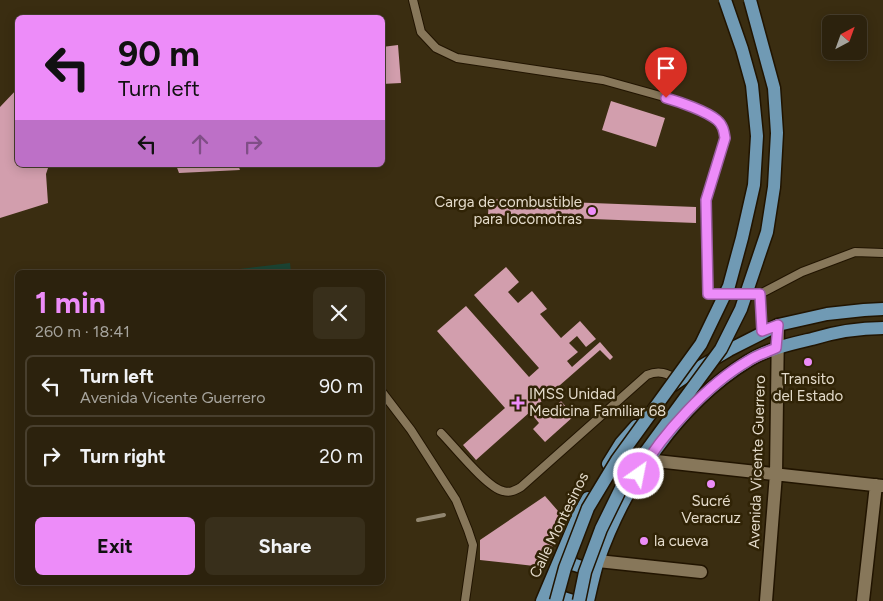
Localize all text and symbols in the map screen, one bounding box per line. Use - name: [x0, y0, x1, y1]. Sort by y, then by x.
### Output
- north arrow: [822, 15, 868, 60]
- map controls: [822, 15, 867, 60]
- text: 90 m: [118, 33, 200, 75]
- icon: left: [35, 35, 100, 100]
- pin: [645, 47, 687, 98]
- icon: arrive: [652, 54, 680, 82]
- text: Turn left: [118, 75, 200, 102]
- icon: left: [133, 130, 161, 158]
- icon: ahead: [186, 130, 214, 158]
- icon: right: [239, 130, 267, 158]
- place label: Carga de combustible para locomotras: [434, 193, 582, 228]
- marker: Carga de combustible para locomotras: [586, 205, 598, 217]
- text: 1 min: [35, 284, 106, 321]
- button: close: [313, 287, 365, 339]
- text: 260 m · 18:41: [35, 322, 130, 341]
- marker: Transito del Estado: [802, 356, 814, 368]
- text: Turn left: [80, 365, 154, 388]
- place label: Transito del Estado: [773, 370, 844, 405]
- icon: left: [37, 372, 65, 400]
- street label: Avenida Vicente Guerrero: [745, 374, 769, 549]
- text: 90 m: [319, 375, 363, 398]
- place label: IMSS Unidad Medicina Familiar 68: [529, 385, 666, 420]
- text: Avenida Vicente Guerrero: [80, 388, 266, 407]
- marker: IMSS Unidad Medicina Familiar 68: [511, 396, 525, 410]
- icon: right: [37, 442, 65, 470]
- text: Turn right: [80, 445, 166, 468]
- text: 20 m: [319, 445, 363, 468]
- position arrow: [612, 447, 664, 499]
- street label: Calle Montesinos: [526, 469, 592, 581]
- marker: Sucré Veracruz: [705, 478, 717, 490]
- place label: Sucré Veracruz: [681, 492, 741, 527]
- button: Exit: [35, 517, 195, 575]
- button: Share: [205, 517, 365, 575]
- place label: la cueva: [654, 532, 708, 550]
- marker: la cueva: [638, 535, 650, 547]

